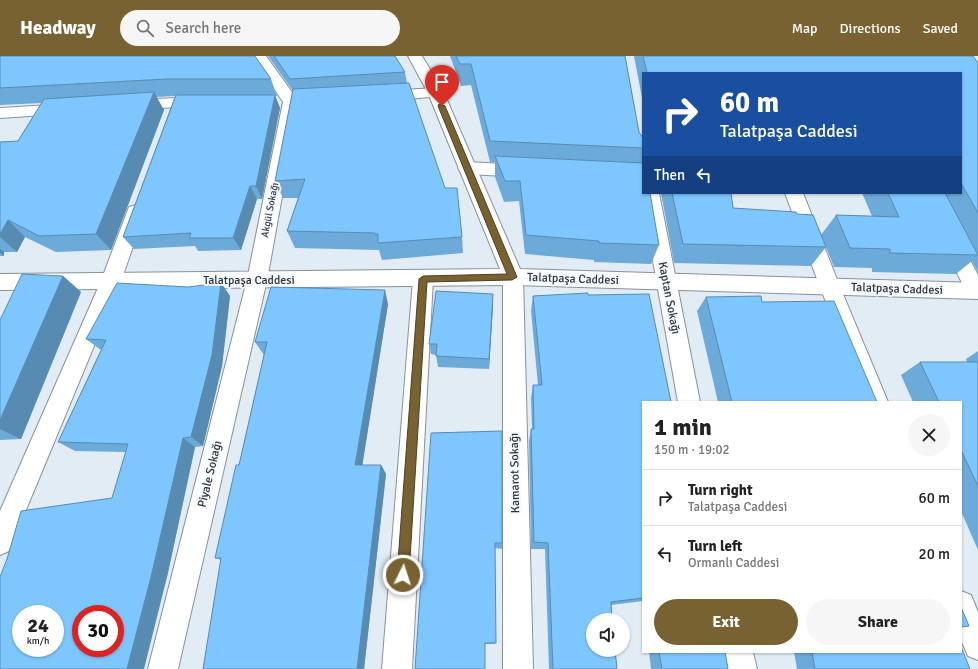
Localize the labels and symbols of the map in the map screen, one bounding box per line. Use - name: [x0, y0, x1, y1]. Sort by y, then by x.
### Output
- pin: [425, 65, 459, 106]
- street label: Akgül Sokağı: [259, 182, 281, 238]
- street label: Kaptan Sokağı: [655, 260, 683, 336]
- street label: Talatpaşa Caddesi: [527, 270, 619, 288]
- street label: Talatpaşa Caddesi: [203, 273, 295, 288]
- street label: Talatpaşa Caddesi: [851, 280, 943, 298]
- street label: Kamarot Sokağı: [507, 433, 523, 513]
- street label: Piyale Sokağı: [194, 439, 226, 509]
- position arrow: [382, 554, 424, 596]
- speed limit sign: 30: [72, 605, 124, 657]

